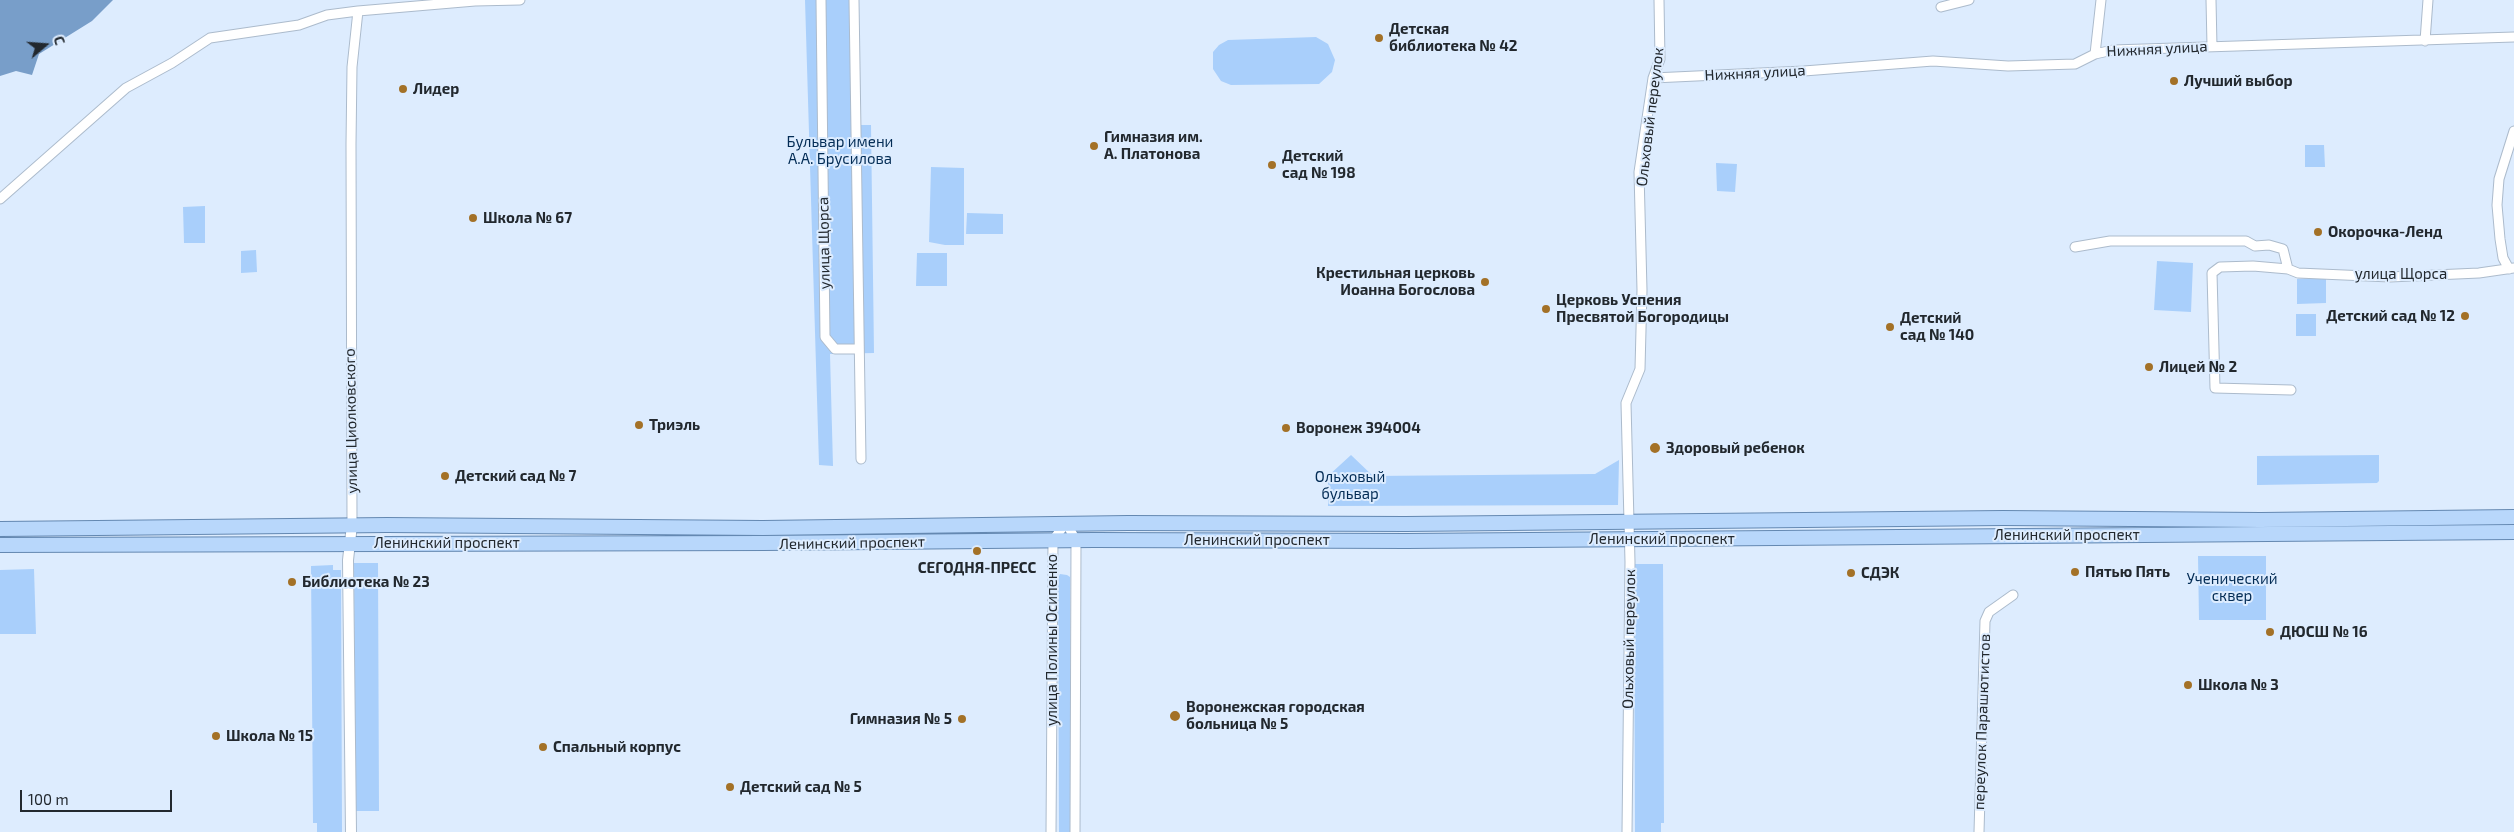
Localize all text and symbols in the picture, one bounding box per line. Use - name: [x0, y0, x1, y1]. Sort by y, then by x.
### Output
- north arrow: [20, 20, 70, 70]
- place label: Детская библиотека № 42: [1389, 20, 1517, 55]
- marker: Детская библиотека № 42: [1373, 32, 1385, 44]
- text: С: [50, 34, 69, 47]
- street label: Нижняя улица: [2106, 37, 2208, 61]
- street label: Ольховый переулок: [1633, 47, 1667, 187]
- street label: Нижняя улица: [1704, 61, 1806, 85]
- place label: Лучший выбор: [2184, 72, 2293, 90]
- marker: Лучший выбор: [2168, 75, 2180, 87]
- place label: Лидер: [413, 80, 459, 98]
- marker: Лидер: [397, 83, 409, 95]
- place label: Гимназия им. А. Платонова: [1104, 128, 1203, 163]
- park label: Бульвар имени А.А. Брусилова: [787, 133, 893, 168]
- marker: Гимназия им. А. Платонова: [1088, 140, 1100, 152]
- place label: Детский сад № 198: [1282, 147, 1355, 182]
- marker: Детский сад № 198: [1266, 159, 1278, 171]
- street label: улица Щорса: [814, 197, 834, 289]
- place label: Школа № 67: [483, 209, 572, 227]
- marker: Школа № 67: [467, 212, 479, 224]
- place label: Окорочка-Ленд: [2328, 223, 2443, 241]
- marker: Окорочка-Ленд: [2312, 226, 2324, 238]
- place label: Крестильная церковь Иоанна Богослова: [1316, 264, 1475, 299]
- street label: улица Щорса: [2355, 265, 2447, 283]
- marker: Крестильная церковь Иоанна Богослова: [1479, 276, 1491, 288]
- place label: Церковь Успения Пресвятой Богородицы: [1556, 291, 1729, 326]
- marker: Церковь Успения Пресвятой Богородицы: [1540, 303, 1552, 315]
- place label: Детский сад № 12: [2326, 307, 2455, 325]
- place label: Детский сад № 140: [1900, 309, 1974, 344]
- marker: Детский сад № 12: [2459, 310, 2471, 322]
- marker: Детский сад № 140: [1884, 321, 1896, 333]
- street label: улица Циолковского: [341, 348, 361, 494]
- place label: Лицей № 2: [2159, 358, 2237, 376]
- marker: Лицей № 2: [2143, 361, 2155, 373]
- place label: Триэль: [649, 416, 700, 434]
- marker: Триэль: [633, 419, 645, 431]
- place label: Воронеж 394004: [1296, 419, 1421, 437]
- marker: Воронеж 394004: [1280, 422, 1292, 434]
- place label: Здоровый ребенок: [1666, 439, 1805, 457]
- marker: Здоровый ребенок: [1648, 441, 1662, 455]
- place label: Детский сад № 7: [455, 467, 576, 485]
- park label: Ольховый бульвар: [1315, 468, 1385, 503]
- marker: Детский сад № 7: [439, 470, 451, 482]
- street label: Ленинский проспект: [1994, 526, 2140, 544]
- street label: Ленинский проспект: [1589, 530, 1735, 548]
- street label: Ленинский проспект: [1184, 531, 1330, 549]
- street label: Ленинский проспект: [779, 533, 925, 553]
- street label: Ленинский проспект: [374, 534, 520, 552]
- marker: СЕГОДНЯ-ПРЕСС: [971, 545, 983, 557]
- street label: улица Полины Осипенко: [1043, 554, 1061, 726]
- place label: СЕГОДНЯ-ПРЕСС: [918, 559, 1036, 577]
- place label: Пятью Пять: [2085, 563, 2170, 581]
- place label: СДЭК: [1861, 564, 1899, 582]
- marker: Пятью Пять: [2069, 566, 2081, 578]
- marker: СДЭК: [1845, 567, 1857, 579]
- street label: Ольховый переулок: [1619, 569, 1639, 709]
- park label: Ученический сквер: [2187, 570, 2277, 605]
- place label: Библиотека № 23: [302, 573, 430, 591]
- marker: Библиотека № 23: [286, 576, 298, 588]
- place label: ДЮСШ № 16: [2280, 623, 2368, 641]
- marker: ДЮСШ № 16: [2264, 626, 2276, 638]
- street label: переулок Парашютистов: [1970, 634, 1994, 810]
- place label: Школа № 3: [2198, 676, 2279, 694]
- marker: Школа № 3: [2182, 679, 2194, 691]
- place label: Воронежская городская больница № 5: [1186, 698, 1365, 733]
- marker: Воронежская городская больница № 5: [1168, 709, 1182, 723]
- place label: Гимназия № 5: [850, 710, 952, 728]
- marker: Гимназия № 5: [956, 713, 968, 725]
- place label: Школа № 15: [226, 727, 313, 745]
- marker: Школа № 15: [210, 730, 222, 742]
- place label: Спальный корпус: [553, 738, 681, 756]
- marker: Спальный корпус: [537, 741, 549, 753]
- place label: Детский сад № 5: [740, 778, 862, 796]
- scale bar: [22, 780, 175, 812]
- marker: Детский сад № 5: [724, 781, 736, 793]
- text: 100 m: [28, 790, 69, 808]

